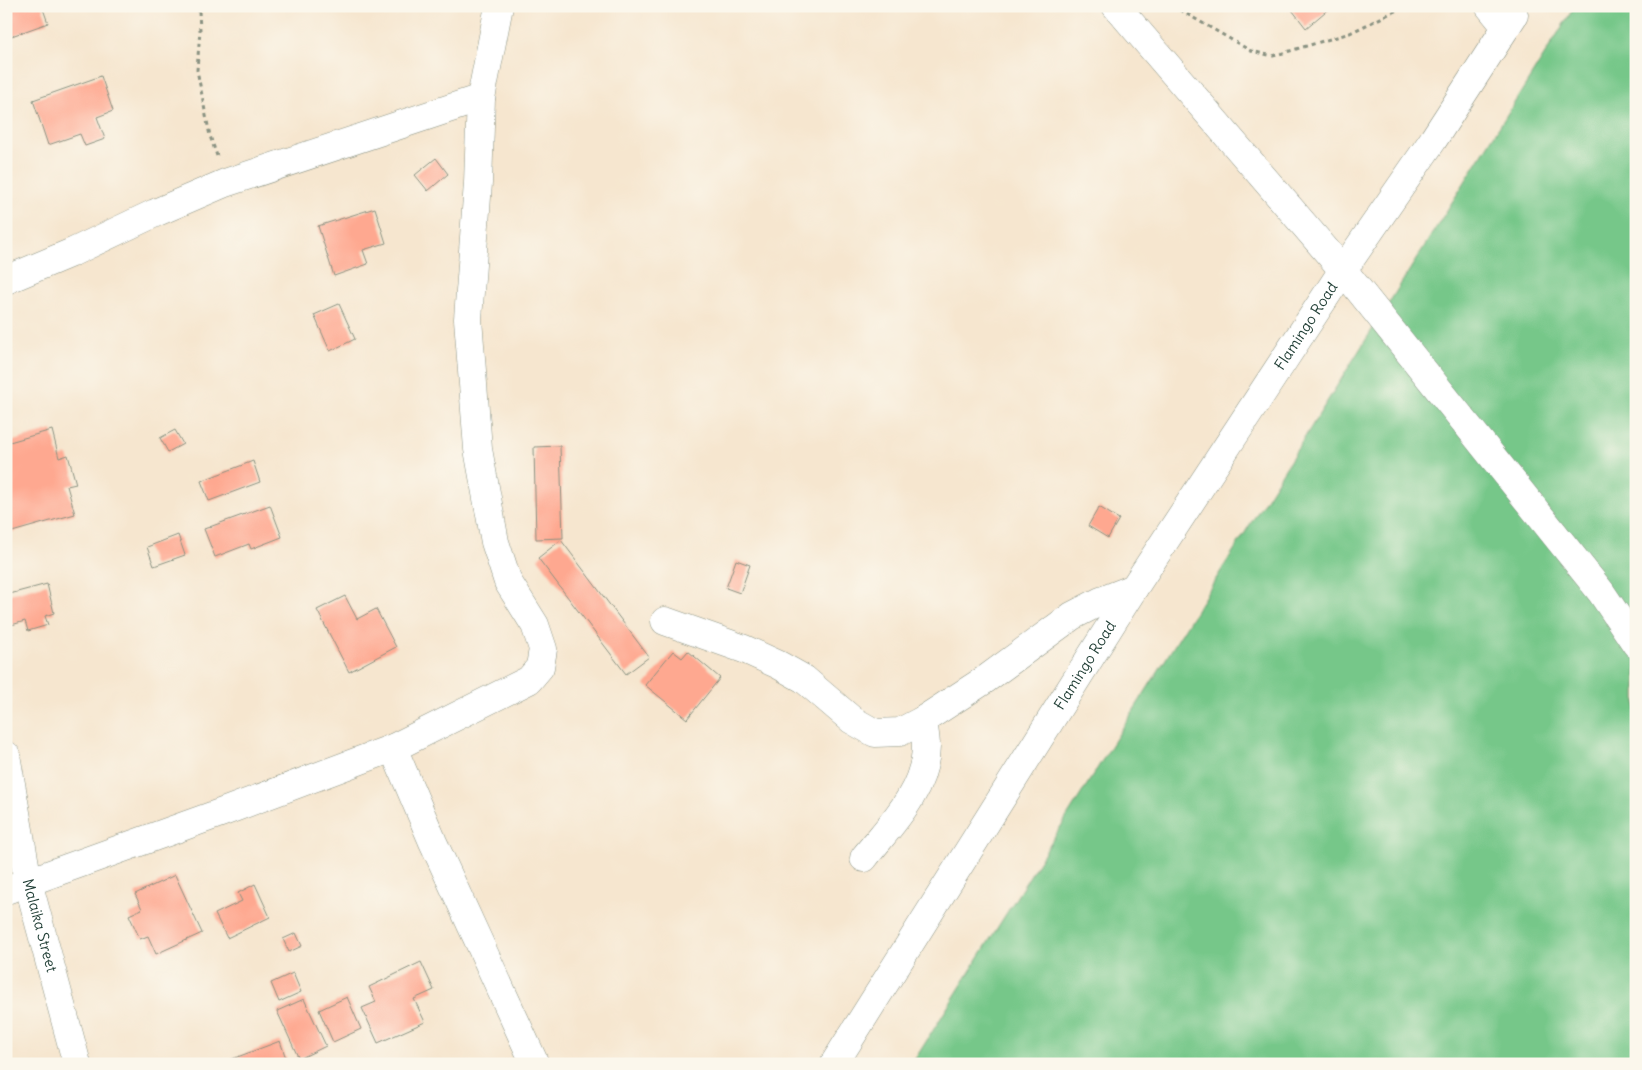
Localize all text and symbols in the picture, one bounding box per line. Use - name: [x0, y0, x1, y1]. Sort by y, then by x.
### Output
- street label: Flamingo Road: [1270, 278, 1342, 373]
- street label: Flamingo Road: [1050, 617, 1120, 713]
- street label: Malaika Street: [19, 877, 62, 974]

